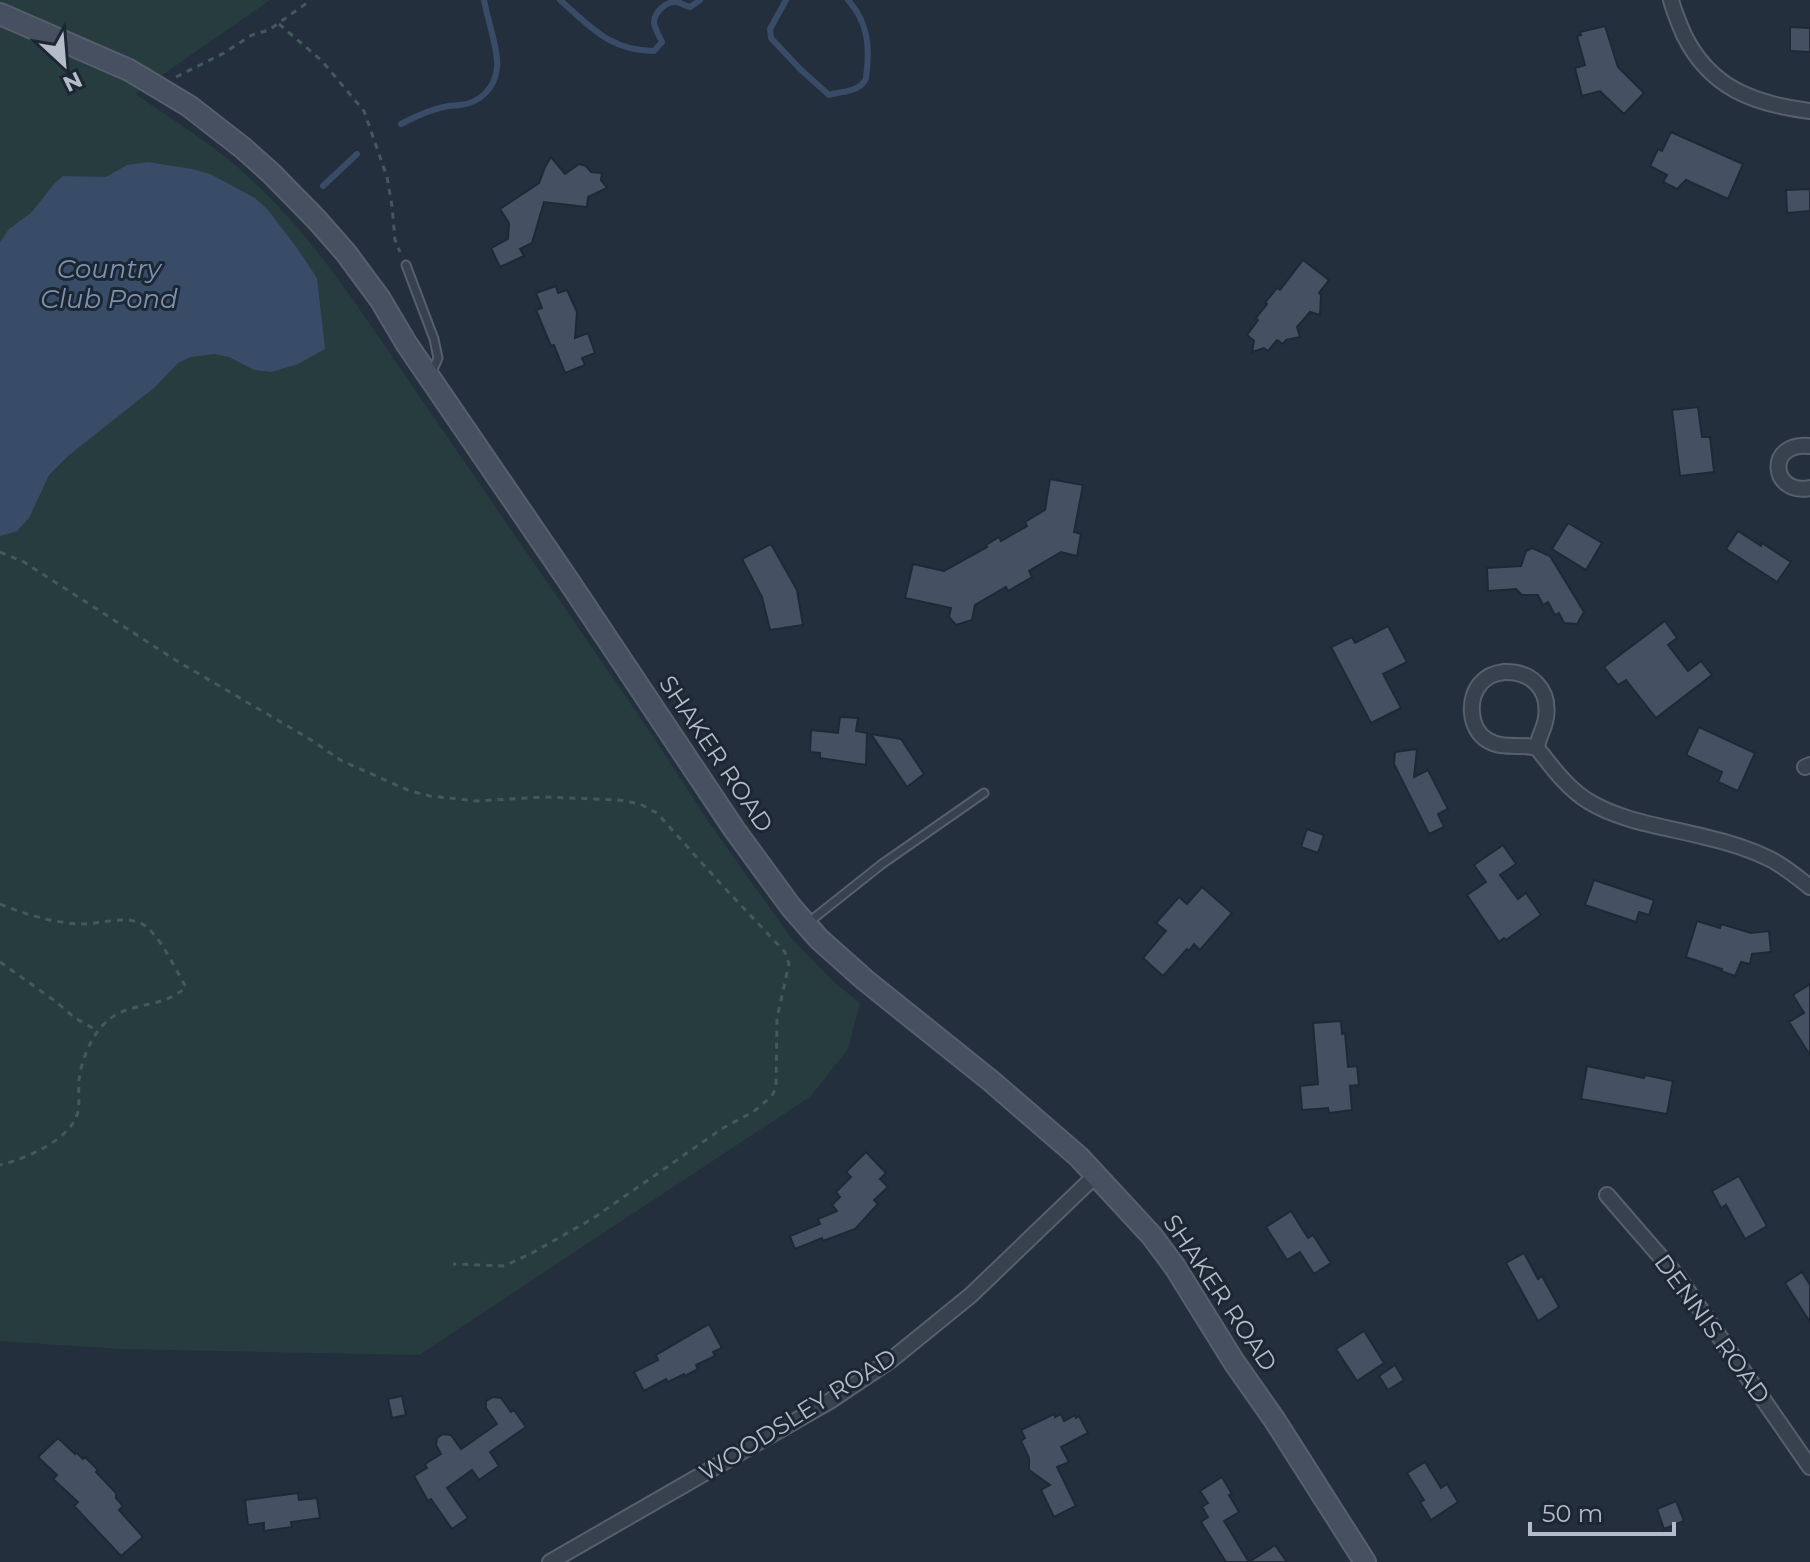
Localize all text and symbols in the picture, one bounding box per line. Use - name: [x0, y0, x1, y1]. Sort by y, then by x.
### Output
- north arrow: [24, 24, 104, 104]
- text: N: [59, 65, 86, 98]
- water label: Country Club Pond: [40, 253, 178, 315]
- street label: SHAKER ROAD: [653, 670, 779, 837]
- street label: SHAKER ROAD: [1157, 1209, 1283, 1376]
- street label: DENNIS ROAD: [1649, 1248, 1776, 1409]
- street label: WOODSLEY ROAD: [694, 1342, 902, 1487]
- scale bar: [1530, 1486, 1674, 1536]
- text: 50 m: [1542, 1499, 1603, 1528]

